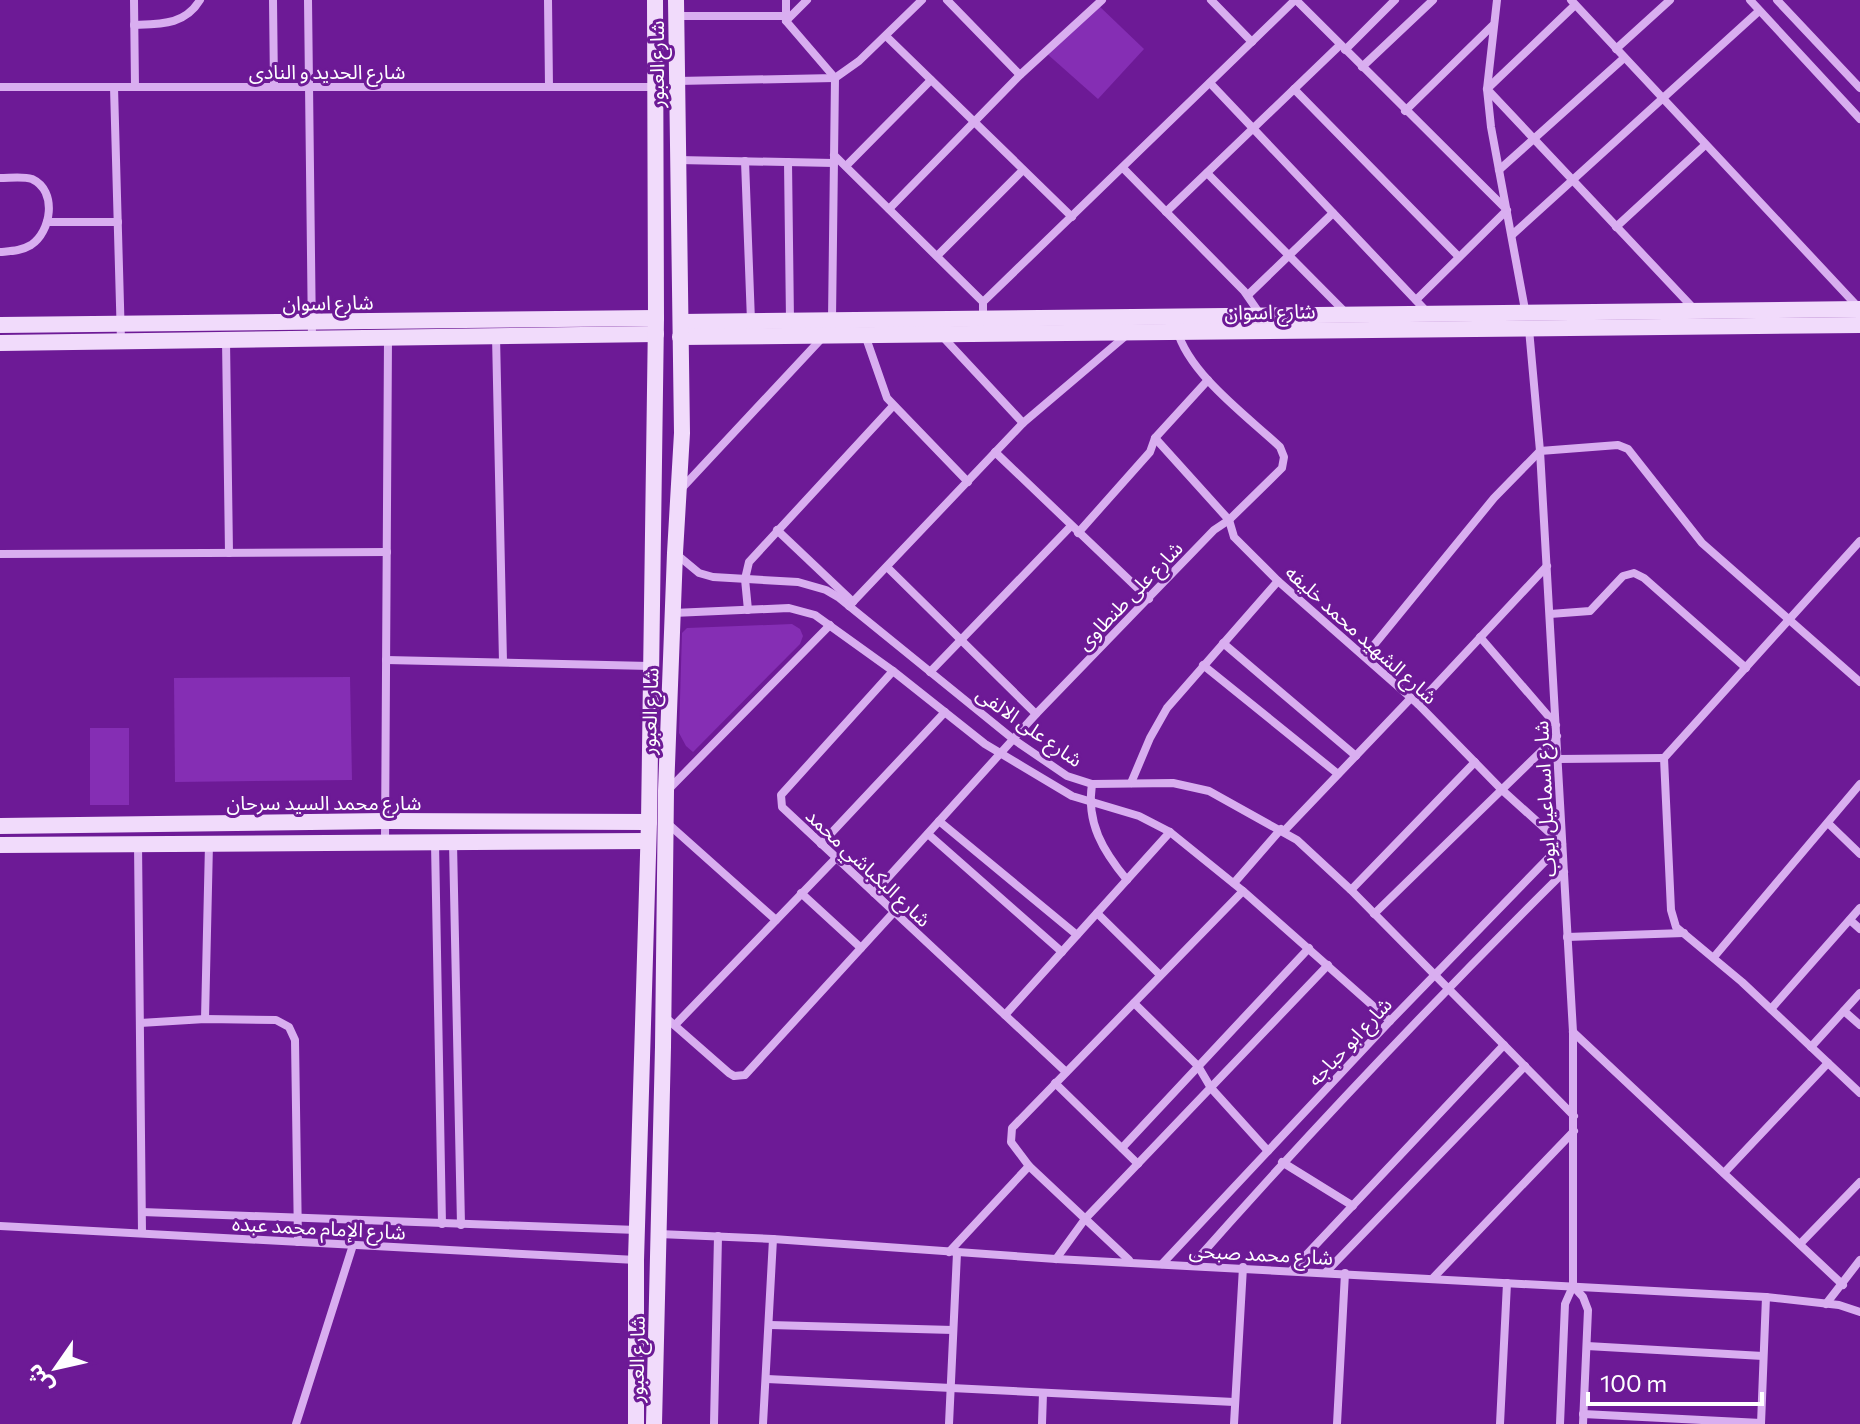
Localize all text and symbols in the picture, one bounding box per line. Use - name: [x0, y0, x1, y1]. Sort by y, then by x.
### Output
- street label: شارع العبور: [644, 21, 672, 108]
- street label: شارع الحديد و النادى: [249, 59, 405, 87]
- street label: شارع اسوان: [282, 289, 374, 319]
- street label: شارع اسوان: [1224, 298, 1316, 328]
- street label: شارع على طنطاوى: [1071, 536, 1190, 657]
- street label: شارع الشهيد محمد خليفه: [1278, 560, 1443, 711]
- street label: شارع العبور: [635, 667, 667, 756]
- street label: شارع على الالفى: [970, 681, 1088, 775]
- street label: شارع اسماعيل ايوب: [1528, 720, 1564, 878]
- street label: شارع محمد السيد سرحان: [226, 790, 422, 818]
- street label: شارع البكباشي محمد: [798, 803, 936, 934]
- street label: شارع ابو حباجه: [1302, 992, 1399, 1093]
- street label: شارع الإمام محمد عبده: [231, 1210, 407, 1248]
- street label: شارع محمد صبحى: [1188, 1237, 1334, 1273]
- street label: شارع العبور: [623, 1315, 653, 1404]
- north arrow: [16, 1328, 96, 1408]
- scale bar: [1588, 1356, 1762, 1406]
- text: ش: [19, 1359, 59, 1400]
- text: 100 m: [1600, 1368, 1667, 1397]

